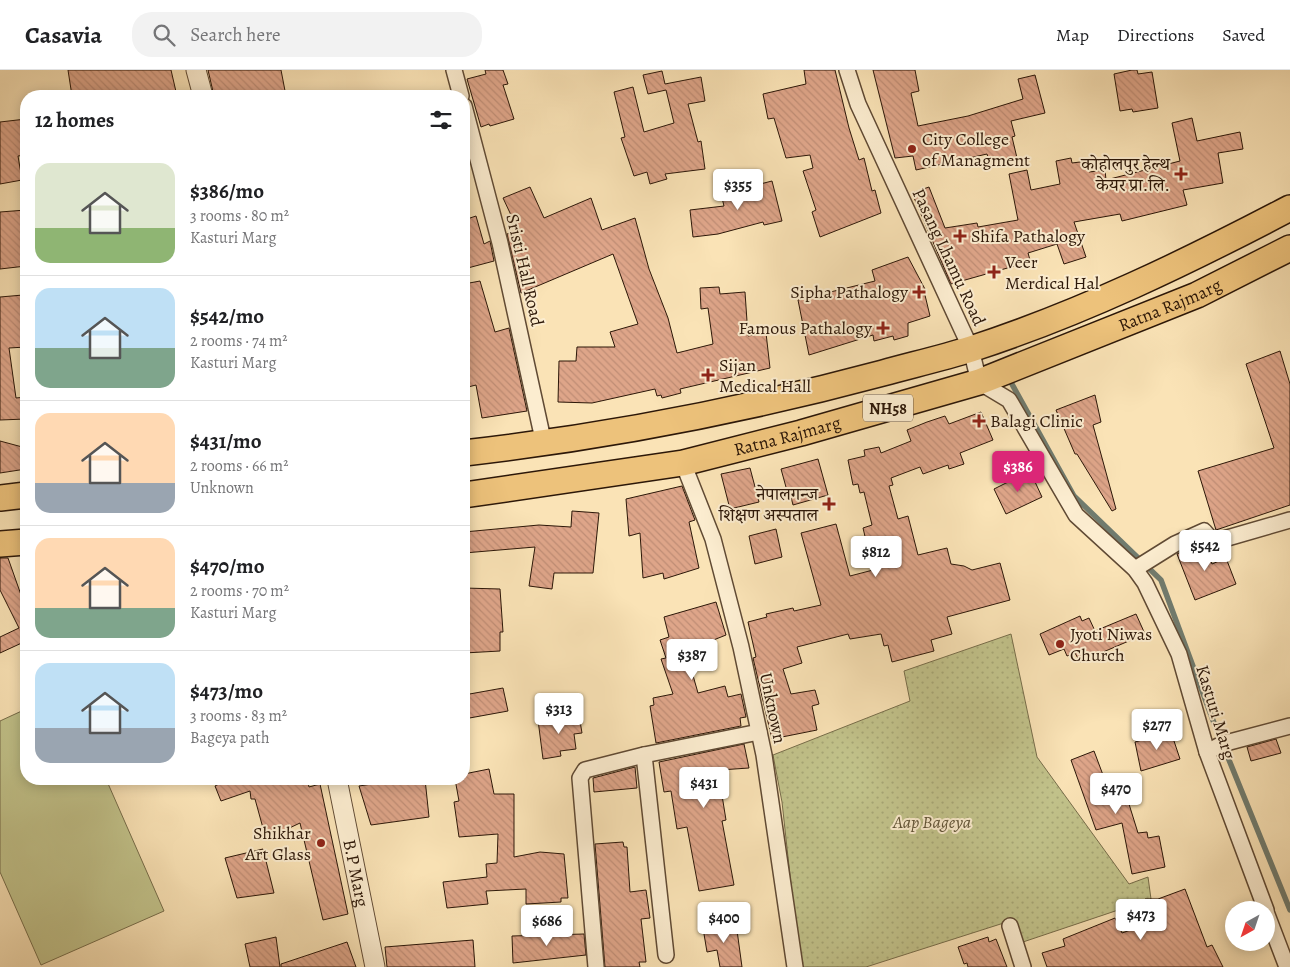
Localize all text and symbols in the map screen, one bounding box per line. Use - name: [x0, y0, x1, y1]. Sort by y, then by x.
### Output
- search box: [132, 12, 482, 57]
- text: Casavia: [25, 19, 102, 51]
- icon: search: [150, 21, 178, 49]
- text: Search here: [190, 22, 281, 48]
- text: Map: [1056, 23, 1089, 47]
- text: Directions: [1117, 23, 1194, 47]
- text: Saved: [1222, 23, 1265, 47]
- text: 12 homes: [35, 106, 114, 134]
- icon: filters: [427, 106, 455, 134]
- place label: City College of Managment: [922, 127, 1030, 172]
- marker: City College of Managment: [906, 143, 918, 155]
- place label: काेहाेलपुर हेल्थ केयर प्रा.लि.: [1080, 152, 1171, 197]
- marker: काेहाेलपुर हेल्थ केयर प्रा.लि.: [1174, 167, 1188, 181]
- pin: $355: [708, 168, 768, 211]
- text: $355: [724, 174, 752, 196]
- text: $386/mo: [190, 177, 264, 205]
- icon: home: [75, 183, 135, 243]
- street label: Pasang Lhamu Road: [907, 184, 991, 330]
- text: 3 rooms · 80 m²: [190, 205, 289, 227]
- street label: Sristi Hall Road: [500, 211, 550, 329]
- place label: Shifa Pathalogy: [971, 224, 1086, 248]
- text: Kasturi Marg: [190, 227, 277, 249]
- marker: Shifa Pathalogy: [953, 229, 967, 243]
- place label: Veer Merdical Hal: [1004, 250, 1100, 295]
- marker: Veer Merdical Hal: [987, 265, 1001, 279]
- street label: Ratna Rajmarg: [1115, 273, 1226, 337]
- place label: Sipha Pathalogy: [790, 280, 909, 304]
- marker: Sipha Pathalogy: [912, 285, 926, 299]
- text: $542/mo: [190, 302, 264, 330]
- icon: home: [75, 308, 135, 368]
- place label: Famous Pathalogy: [738, 316, 873, 340]
- marker: Famous Pathalogy: [876, 321, 890, 335]
- text: 2 rooms · 74 m²: [190, 330, 288, 352]
- text: Kasturi Marg: [190, 352, 277, 374]
- place label: Sijan Medical Hall: [719, 353, 811, 398]
- marker: Sijan Medical Hall: [701, 368, 715, 382]
- road number: NH58: [863, 394, 913, 422]
- place label: Balagi Clinic: [990, 409, 1083, 433]
- street label: Ratna Rajmarg: [731, 410, 843, 462]
- marker: Balagi Clinic: [972, 414, 986, 428]
- text: $431/mo: [190, 427, 262, 455]
- icon: home: [75, 433, 135, 493]
- pin: $386: [988, 450, 1048, 493]
- text: 2 rooms · 66 m²: [190, 455, 288, 477]
- text: $386: [1003, 456, 1033, 478]
- text: Unknown: [190, 477, 254, 499]
- place label: नेपालगन्ज शिक्षण अस्पताल: [718, 482, 819, 527]
- marker: नेपालगन्ज शिक्षण अस्पताल: [822, 497, 836, 511]
- pin: $542: [1175, 530, 1235, 572]
- text: $542: [1190, 535, 1220, 557]
- pin: $812: [846, 536, 906, 578]
- text: $812: [862, 541, 890, 563]
- text: $470/mo: [190, 552, 265, 580]
- icon: home: [75, 558, 135, 618]
- text: 2 rooms · 70 m²: [190, 580, 289, 602]
- text: Kasturi Marg: [190, 602, 277, 624]
- place label: Jyoti Niwas Church: [1070, 622, 1152, 667]
- pin: $387: [662, 638, 722, 681]
- marker: Jyoti Niwas Church: [1054, 638, 1066, 650]
- text: $387: [678, 644, 706, 666]
- street label: Kasturi Marg: [1190, 662, 1242, 762]
- street label: Unknown: [754, 670, 792, 746]
- text: $473/mo: [190, 677, 263, 705]
- icon: home: [75, 683, 135, 743]
- pin: $313: [529, 692, 589, 735]
- text: $313: [546, 698, 572, 720]
- text: 3 rooms · 83 m²: [190, 705, 287, 727]
- pin: $277: [1127, 708, 1187, 751]
- text: $277: [1143, 714, 1171, 736]
- text: Bageya path: [190, 727, 269, 749]
- pin: $431: [674, 766, 734, 809]
- text: $431: [690, 772, 718, 794]
- pin: $470: [1086, 772, 1146, 815]
- text: $470: [1101, 778, 1131, 800]
- park label: Aap Bageya: [892, 810, 971, 834]
- place label: Shikhar Art Glass: [244, 821, 311, 866]
- marker: Shikhar Art Glass: [315, 837, 327, 849]
- street label: B.P Marg: [337, 837, 375, 909]
- pin: $473: [1111, 898, 1171, 941]
- north arrow: [1225, 901, 1275, 951]
- map controls: [1225, 901, 1275, 951]
- pin: $400: [694, 902, 754, 944]
- pin: $686: [517, 904, 577, 947]
- text: $473: [1127, 904, 1155, 926]
- text: $400: [708, 907, 740, 929]
- text: $686: [532, 910, 562, 932]

